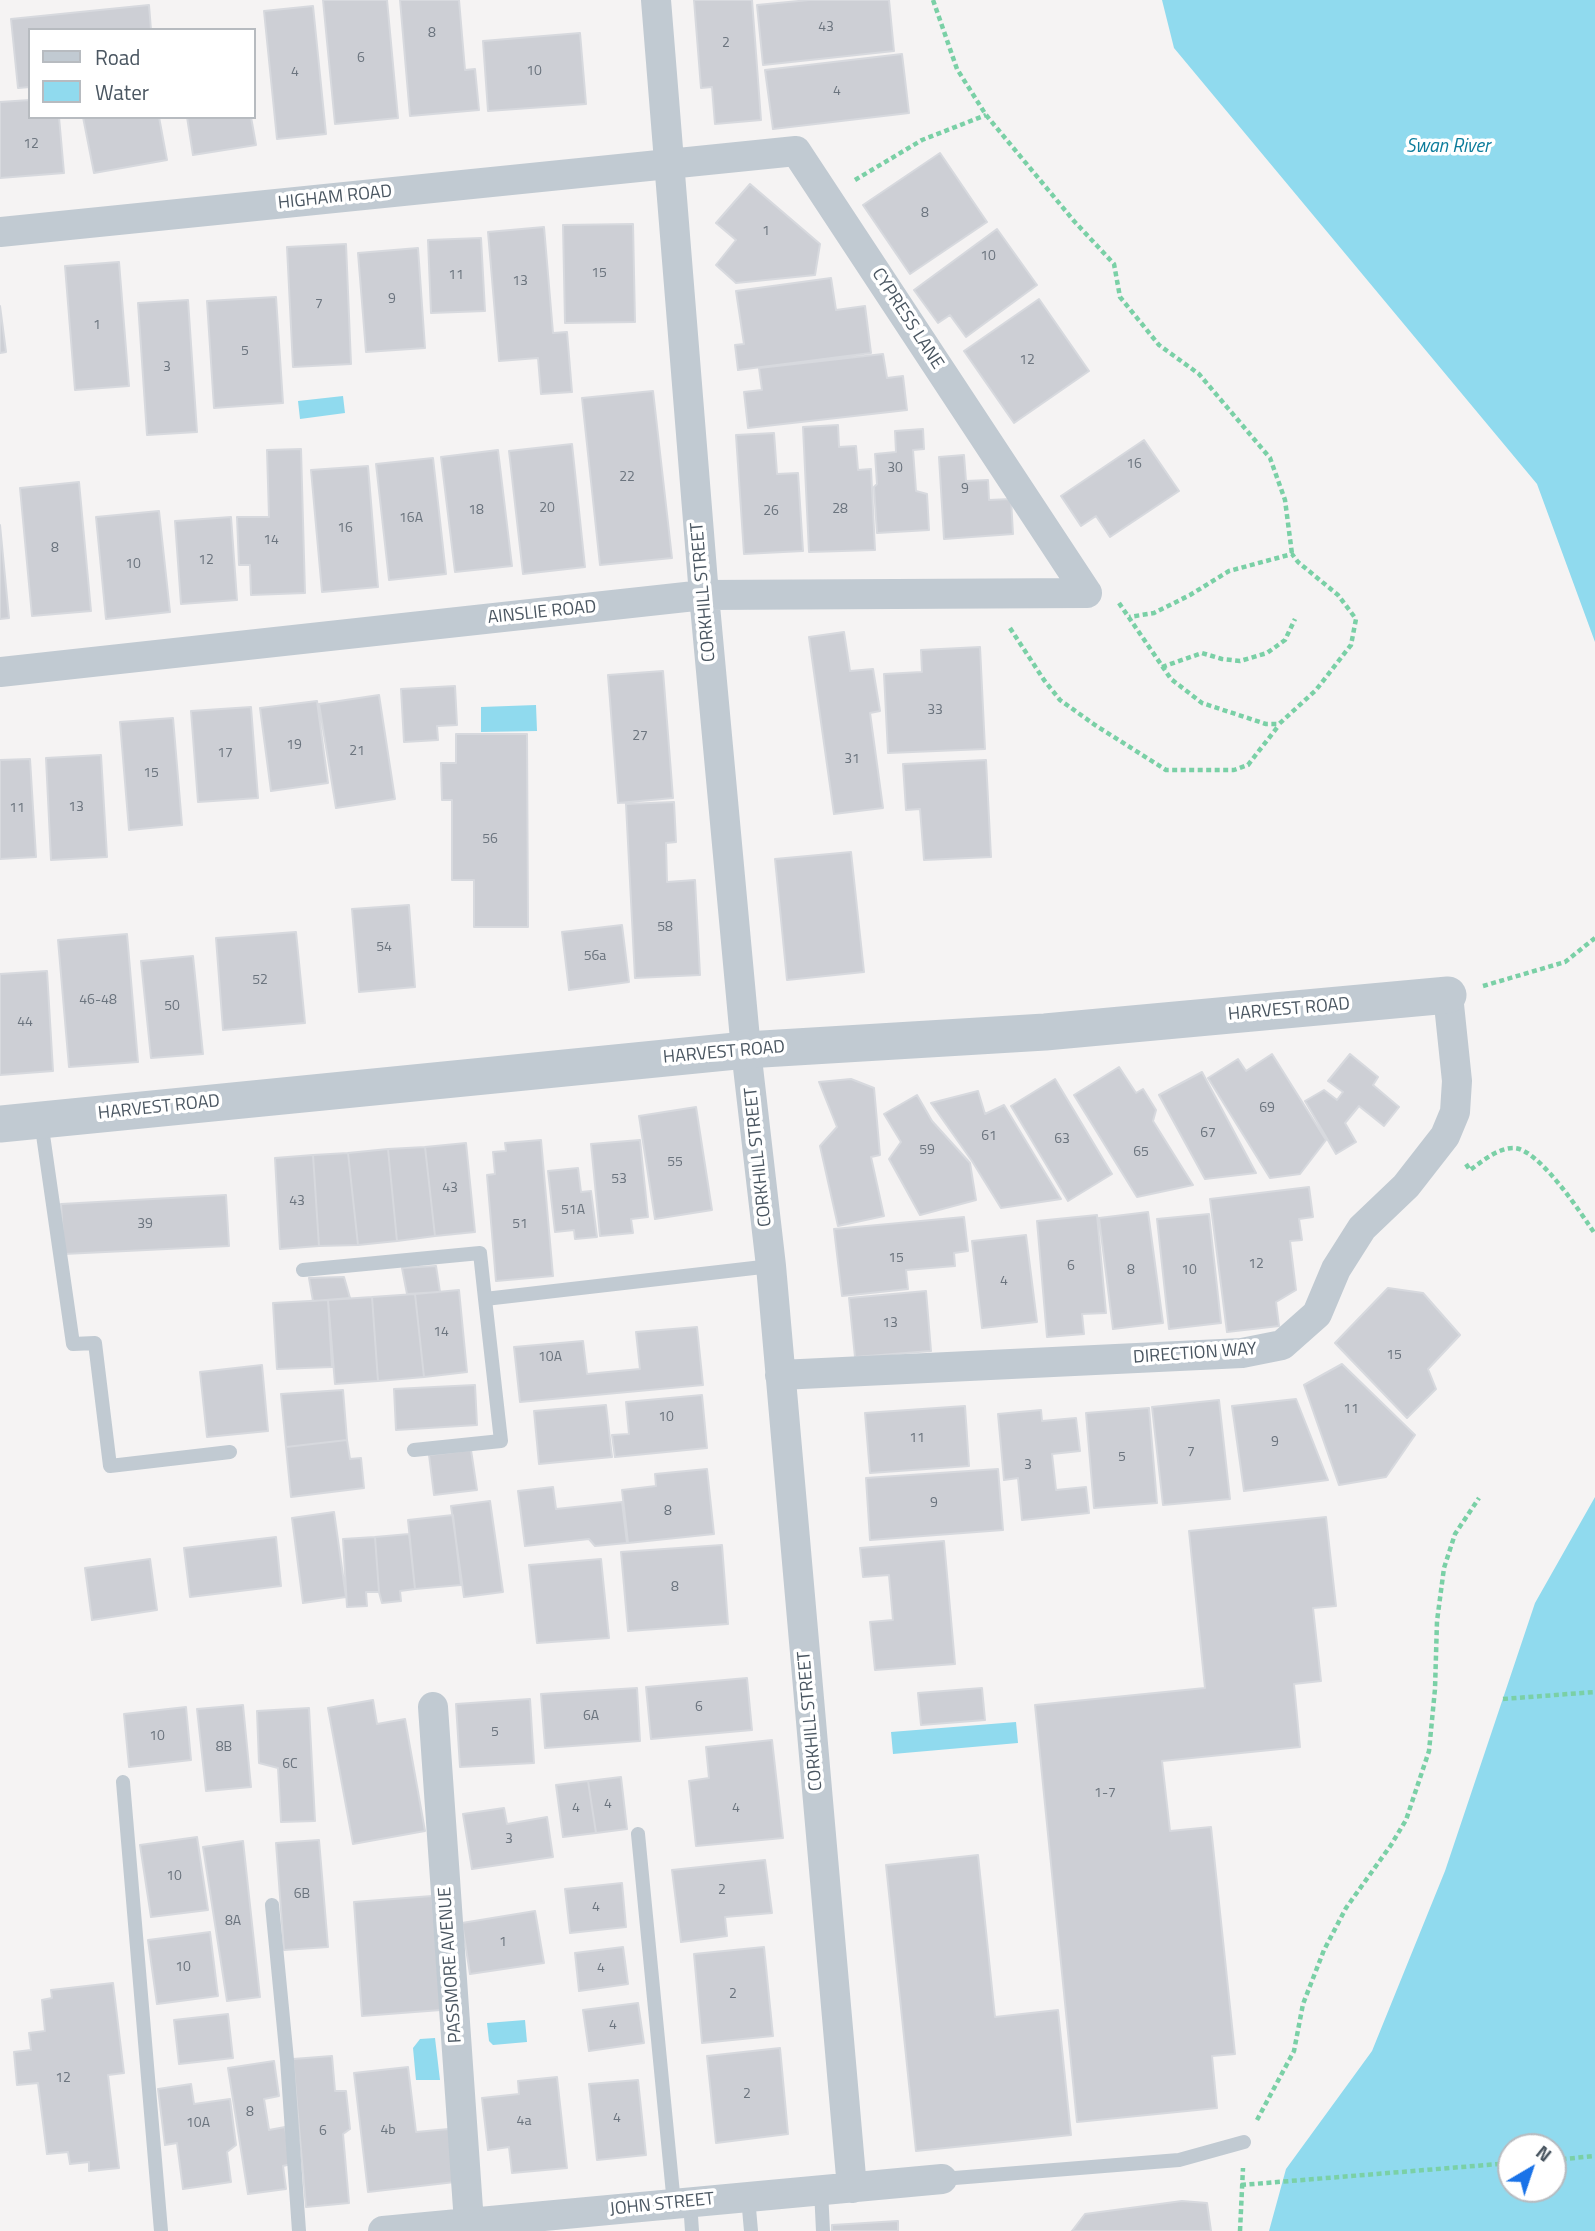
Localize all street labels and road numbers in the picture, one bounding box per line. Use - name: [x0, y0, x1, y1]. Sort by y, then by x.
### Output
- street label: HIGHAM ROAD: [277, 181, 393, 215]
- street label: CYPRESS LANE: [866, 264, 948, 374]
- street label: CORKHILL STREET: [687, 521, 721, 663]
- street label: AINSLIE ROAD: [487, 597, 597, 629]
- street label: HARVEST ROAD: [1227, 994, 1351, 1026]
- street label: HARVEST ROAD: [662, 1037, 786, 1069]
- street label: CORKHILL STREET: [741, 1086, 777, 1228]
- street label: HARVEST ROAD: [97, 1091, 221, 1125]
- street label: DIRECTION WAY: [1133, 1339, 1257, 1369]
- street label: CORKHILL STREET: [794, 1650, 828, 1792]
- street label: PASSMORE AVENUE: [435, 1886, 467, 2044]
- street label: JOHN STREET: [609, 2189, 715, 2221]

